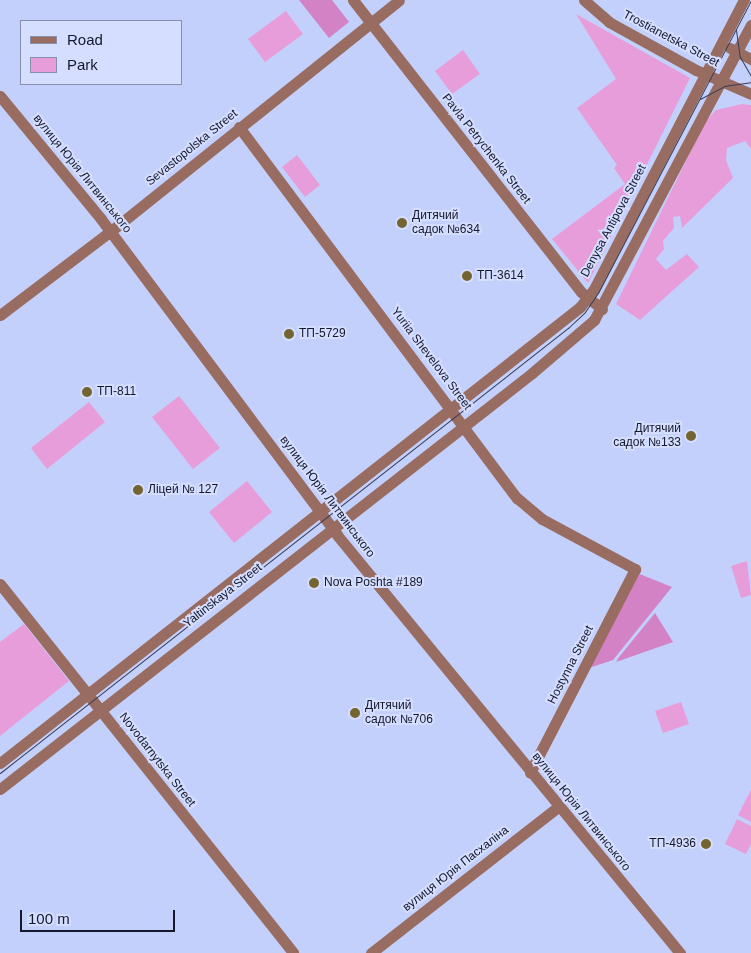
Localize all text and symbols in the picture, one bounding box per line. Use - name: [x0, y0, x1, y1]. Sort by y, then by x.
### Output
- street label: Trostianetska Street: [620, 8, 722, 70]
- legend: [20, 20, 182, 85]
- text: Road: [67, 31, 103, 48]
- text: Park: [67, 56, 98, 73]
- street label: Pavla Petrychenka Street: [439, 91, 533, 207]
- street label: Sevastopolska Street: [143, 107, 241, 189]
- street label: вулиця Юрія Литвинського: [30, 112, 134, 236]
- street label: Denysa Antipova Street: [578, 162, 650, 280]
- place label: Дитячий садок №634: [412, 209, 480, 237]
- marker: Дитячий садок №634: [396, 217, 408, 229]
- place label: ТП-3614: [477, 269, 524, 283]
- marker: ТП-3614: [461, 270, 473, 282]
- street label: Yuriia Shevelova Street: [388, 305, 474, 413]
- place label: ТП-5729: [299, 327, 346, 341]
- marker: ТП-5729: [283, 328, 295, 340]
- place label: ТП-811: [97, 385, 136, 399]
- marker: ТП-811: [81, 386, 93, 398]
- place label: Дитячий садок №133: [613, 422, 681, 450]
- marker: Дитячий садок №133: [685, 430, 697, 442]
- street label: вулиця Юрія Литвинського: [277, 433, 377, 561]
- place label: Ліцей № 127: [148, 483, 218, 497]
- marker: Ліцей № 127: [132, 484, 144, 496]
- street label: Yaltinskaya Street: [181, 561, 265, 631]
- place label: Nova Poshta #189: [324, 576, 423, 590]
- marker: Nova Poshta #189: [308, 577, 320, 589]
- street label: Hostynna Street: [545, 623, 597, 707]
- place label: Дитячий садок №706: [365, 699, 433, 727]
- marker: Дитячий садок №706: [349, 707, 361, 719]
- street label: Novodarnytska Street: [116, 710, 198, 810]
- street label: вулиця Юрія Литвинського: [529, 750, 633, 874]
- street label: вулиця Юрія Пасхаліна: [400, 823, 512, 915]
- place label: ТП-4936: [649, 837, 696, 851]
- marker: ТП-4936: [700, 838, 712, 850]
- scale bar: [22, 900, 178, 932]
- text: 100 m: [28, 910, 70, 927]

